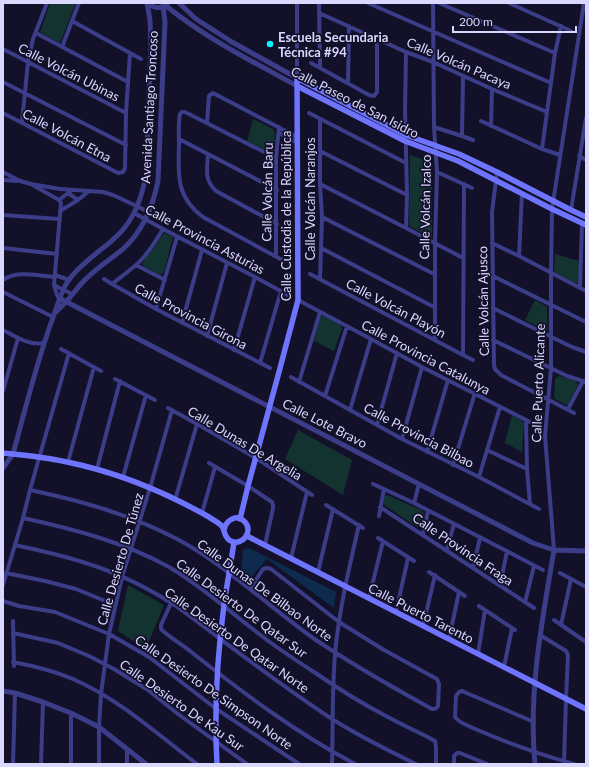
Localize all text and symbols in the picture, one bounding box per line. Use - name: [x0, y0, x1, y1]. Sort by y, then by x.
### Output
- scale bar: [453, 8, 576, 34]
- text: 200 m: [459, 14, 493, 29]
- place label: Escuela Secundaria Técnica #94: [278, 29, 388, 60]
- street label: Avenida Santiago Troncoso: [137, 30, 161, 184]
- street label: Calle Volcán Pacaya: [404, 34, 514, 92]
- marker: Escuela Secundaria Técnica #94: [265, 39, 275, 49]
- street label: Calle Volcán Ubinas: [16, 40, 123, 105]
- street label: Calle Paseo de San Isidro: [288, 63, 422, 141]
- street label: Calle Volcán Etna: [20, 105, 114, 165]
- street label: Calle Custodia de la República: [278, 131, 294, 301]
- street label: Calle Volcán Naranjos: [302, 137, 318, 261]
- street label: Calle Volcán Baru: [258, 142, 276, 242]
- street label: Calle Volcán Izalco: [416, 154, 434, 260]
- street label: Calle Provincia Asturias: [143, 201, 268, 277]
- street label: Calle Volcán Ajusco: [474, 246, 492, 356]
- street label: Calle Volcán Playón: [343, 275, 449, 341]
- street label: Calle Provincia Girona: [132, 280, 250, 352]
- street label: Calle Provincia Catalunya: [359, 316, 493, 398]
- street label: Calle Puerto Alicante: [528, 323, 548, 443]
- street label: Calle Lote Bravo: [280, 395, 370, 451]
- street label: Calle Provincia Bilbao: [361, 399, 477, 471]
- street label: Calle Dunas De Argelia: [185, 403, 305, 483]
- street label: Calle Desierto De Túnez: [93, 491, 147, 627]
- street label: Calle Provincia Fraga: [410, 509, 516, 589]
- street label: Calle Dunas De Bilbao Norte: [194, 536, 336, 645]
- street label: Calle Desierto De Qatar Sur: [173, 555, 311, 661]
- street label: Calle Puerto Tarento: [366, 580, 476, 646]
- street label: Calle Desierto De Qatar Norte: [162, 584, 312, 696]
- street label: Calle Desierto De Simpson Norte: [132, 631, 296, 753]
- street label: Calle Desierto De Kau Sur: [117, 656, 248, 754]

